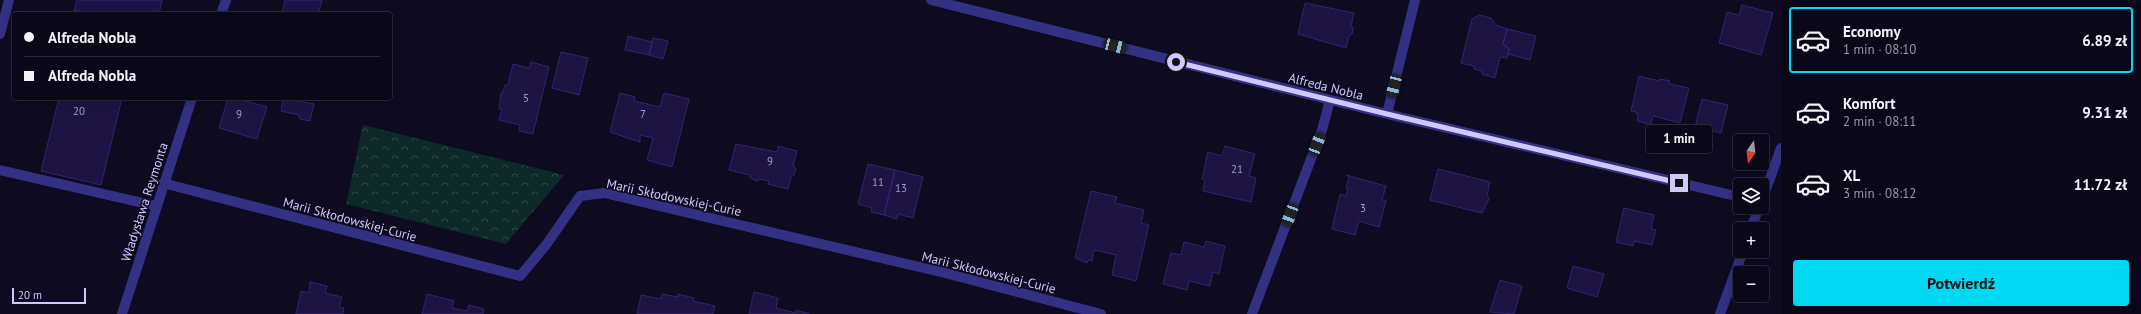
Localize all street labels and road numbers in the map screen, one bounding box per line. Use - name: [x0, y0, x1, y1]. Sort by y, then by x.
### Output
- street label: Alfreda Nobla: [1287, 69, 1365, 104]
- street label: Władysława Reymonta: [117, 140, 172, 264]
- street label: Marii Skłodowskiej-Curie: [605, 175, 743, 220]
- street label: Marii Skłodowskiej-Curie: [281, 193, 418, 245]
- street label: Marii Skłodowskiej-Curie: [920, 248, 1058, 297]

